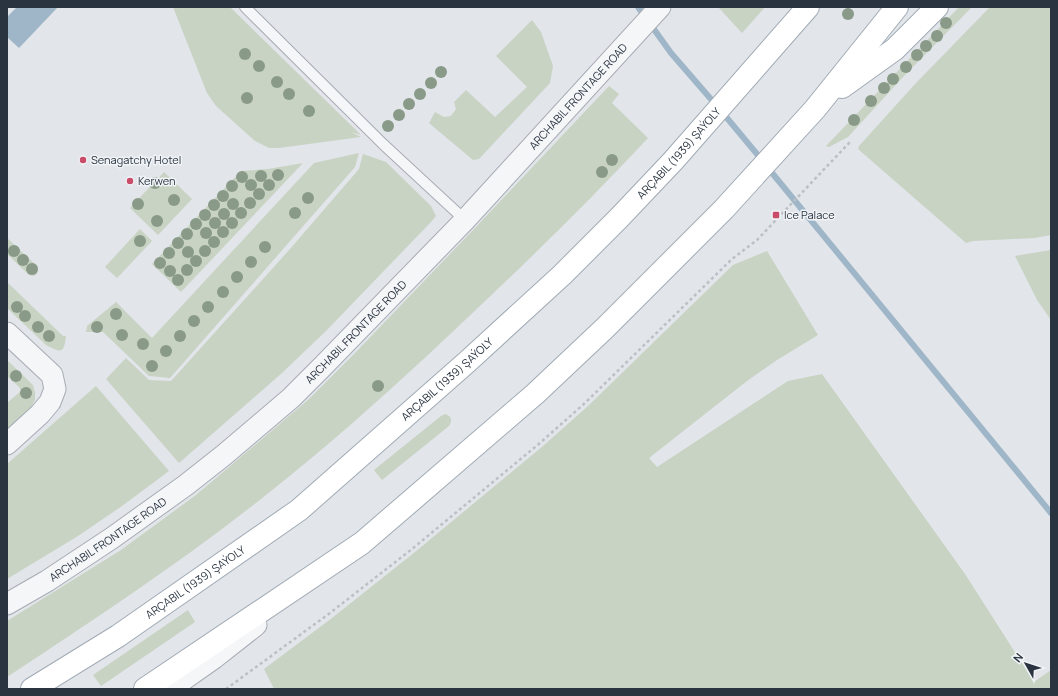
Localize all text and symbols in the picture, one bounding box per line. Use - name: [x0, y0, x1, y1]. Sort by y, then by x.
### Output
- street label: ARCHABIL FRONTAGE ROAD: [525, 40, 630, 152]
- street label: ARÇABIL (1939) ŞAÝOLY: [633, 103, 724, 202]
- place label: Senagatchy Hotel: [91, 152, 181, 167]
- marker: Senagatchy Hotel: [78, 155, 88, 165]
- place label: Kerwen: [138, 173, 176, 188]
- marker: Kerwen: [125, 176, 135, 186]
- place label: Ice Palace: [784, 207, 835, 222]
- marker: Ice Palace: [771, 210, 781, 220]
- street label: ARCHABIL FRONTAGE ROAD: [302, 277, 409, 387]
- street label: ARÇABIL (1939) ŞAÝOLY: [398, 333, 496, 424]
- street label: ARCHABIL FRONTAGE ROAD: [46, 493, 169, 584]
- street label: ARÇABIL (1939) ŞAÝOLY: [142, 541, 248, 622]
- north arrow: [1006, 644, 1046, 684]
- text: N: [1010, 650, 1026, 665]

